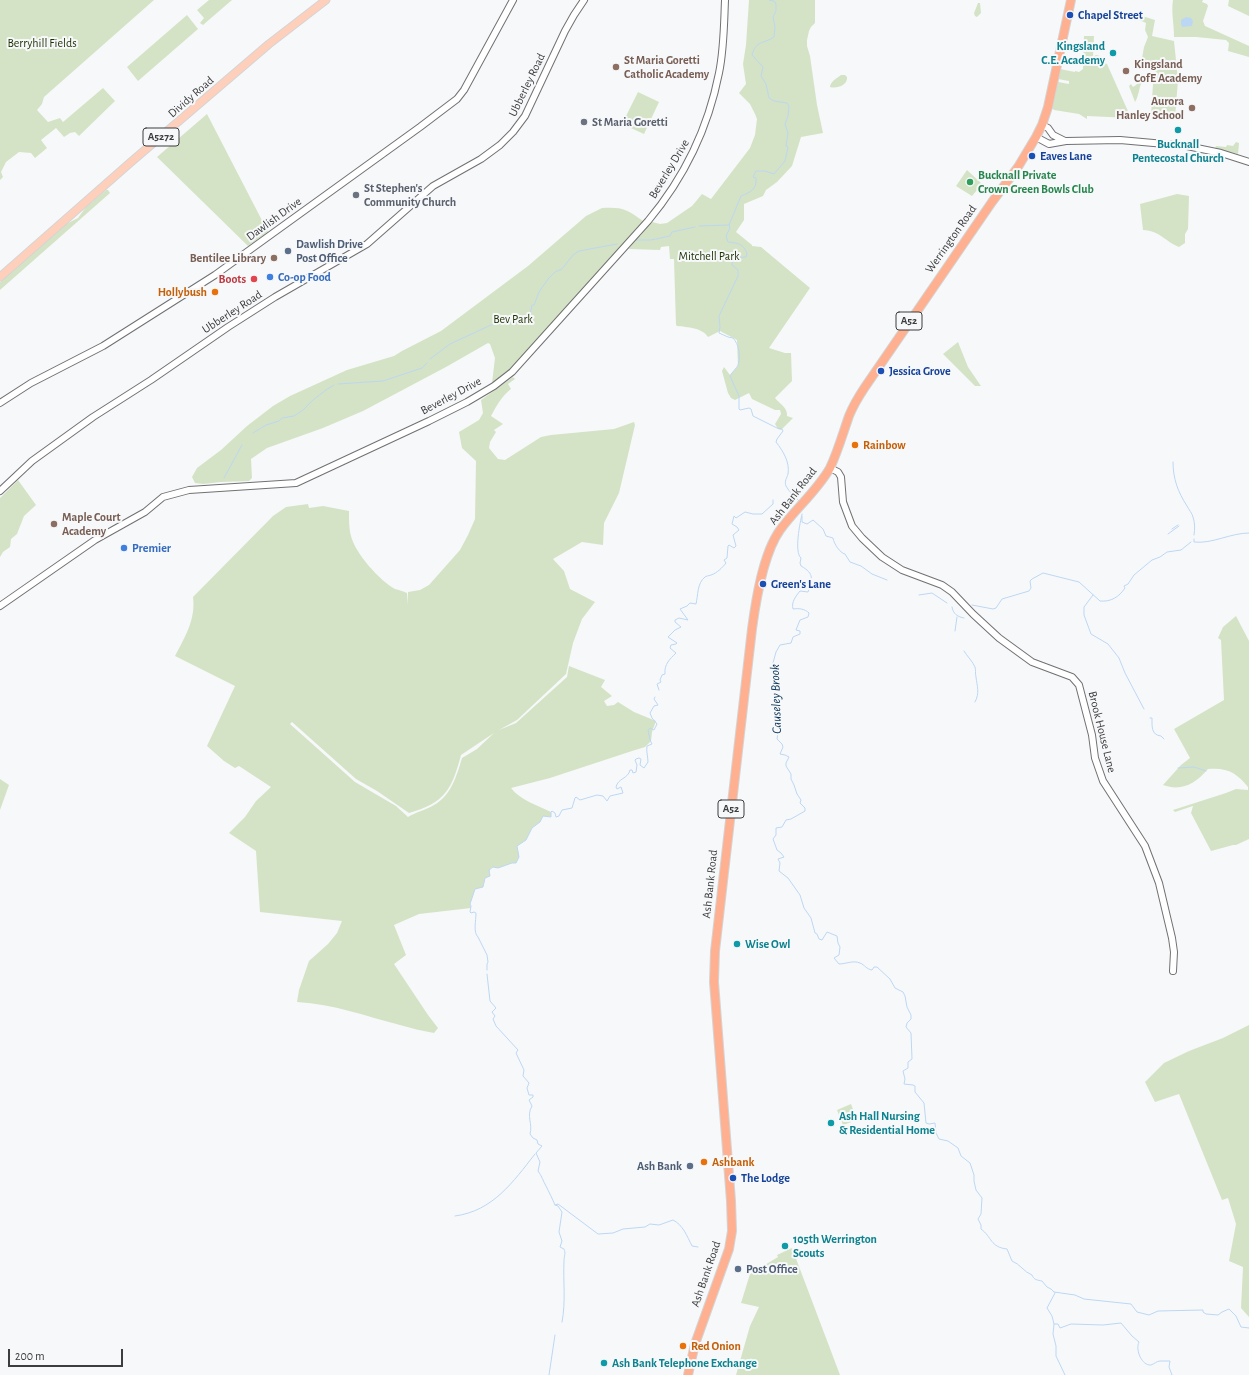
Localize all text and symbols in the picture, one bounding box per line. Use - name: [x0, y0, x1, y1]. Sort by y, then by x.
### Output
- place label: Chapel Street: [1078, 8, 1143, 22]
- marker: Chapel Street: [1065, 10, 1075, 20]
- park label: Berryhill Fields: [7, 36, 77, 50]
- place label: Kingsland C.E. Academy: [1041, 39, 1105, 67]
- marker: Kingsland C.E. Academy: [1108, 48, 1118, 58]
- street label: Ubberley Road: [505, 51, 549, 119]
- place label: St Maria Goretti Catholic Academy: [624, 53, 709, 81]
- place label: Kingsland CofE Academy: [1134, 57, 1202, 85]
- marker: St Maria Goretti Catholic Academy: [611, 62, 621, 72]
- marker: Kingsland CofE Academy: [1121, 66, 1131, 76]
- street label: Dividy Road: [165, 73, 217, 121]
- place label: Aurora Hanley School: [1116, 94, 1184, 122]
- marker: Aurora Hanley School: [1187, 103, 1197, 113]
- place label: St Maria Goretti: [592, 115, 668, 129]
- marker: St Maria Goretti: [579, 117, 589, 127]
- marker: Bucknall Pentecostal Church: [1173, 125, 1183, 135]
- road number: A5272: [143, 128, 179, 146]
- street label: Beverley Drive: [646, 137, 692, 201]
- place label: Bucknall Pentecostal Church: [1132, 137, 1224, 165]
- place label: Eaves Lane: [1040, 149, 1092, 163]
- marker: Eaves Lane: [1027, 151, 1037, 161]
- place label: Bucknall Private Crown Green Bowls Club: [978, 168, 1094, 196]
- marker: Bucknall Private Crown Green Bowls Club: [965, 177, 975, 187]
- place label: St Stephen's Community Church: [364, 181, 456, 209]
- marker: St Stephen's Community Church: [351, 190, 361, 200]
- street label: Dawlish Drive: [244, 194, 304, 244]
- street label: Werrington Road: [922, 202, 980, 276]
- place label: Dawlish Drive Post Office: [296, 237, 363, 265]
- marker: Dawlish Drive Post Office: [283, 246, 293, 256]
- park label: Mitchell Park: [678, 249, 740, 263]
- place label: Bentilee Library: [190, 251, 266, 265]
- marker: Bentilee Library: [269, 253, 279, 263]
- place label: Co-op Food: [278, 270, 331, 284]
- place label: Boots: [219, 272, 246, 286]
- marker: Co-op Food: [265, 272, 275, 282]
- marker: Boots: [249, 274, 259, 284]
- place label: Hollybush: [158, 285, 207, 299]
- street label: Ubberley Road: [199, 287, 265, 337]
- marker: Hollybush: [210, 287, 220, 297]
- park label: Bev Park: [493, 312, 533, 326]
- road number: A52: [896, 312, 922, 330]
- place label: Jessica Grove: [889, 364, 951, 378]
- marker: Jessica Grove: [876, 366, 886, 376]
- street label: Beverley Drive: [418, 374, 484, 418]
- place label: Rainbow: [863, 438, 906, 452]
- marker: Rainbow: [850, 440, 860, 450]
- street label: Ash Bank Road: [766, 464, 820, 528]
- place label: Maple Court Academy: [62, 510, 120, 538]
- marker: Maple Court Academy: [49, 519, 59, 529]
- place label: Premier: [132, 541, 171, 555]
- marker: Premier: [119, 543, 129, 553]
- place label: Green's Lane: [771, 577, 831, 591]
- marker: Green's Lane: [758, 579, 768, 589]
- water label: Causeley Brook: [767, 664, 785, 734]
- street label: Brook House Lane: [1085, 690, 1119, 774]
- road number: A52: [718, 800, 744, 818]
- street label: Ash Bank Road: [699, 849, 721, 919]
- place label: Wise Owl: [745, 937, 790, 951]
- marker: Wise Owl: [732, 939, 742, 949]
- place label: Ash Hall Nursing & Residential Home: [839, 1109, 935, 1137]
- marker: Ash Hall Nursing & Residential Home: [826, 1118, 836, 1128]
- place label: Ashbank: [712, 1155, 754, 1169]
- marker: Ashbank: [699, 1157, 709, 1167]
- place label: Ash Bank: [637, 1159, 682, 1173]
- marker: Ash Bank: [685, 1161, 695, 1171]
- place label: The Lodge: [741, 1171, 790, 1185]
- marker: The Lodge: [728, 1173, 738, 1183]
- place label: 105th Werrington Scouts: [793, 1232, 877, 1260]
- street label: Ash Bank Road: [688, 1239, 724, 1309]
- marker: 105th Werrington Scouts: [780, 1241, 790, 1251]
- place label: Post Office: [746, 1262, 798, 1276]
- marker: Post Office: [733, 1264, 743, 1274]
- place label: Red Onion: [691, 1339, 741, 1353]
- scale bar: [10, 1341, 125, 1367]
- marker: Red Onion: [678, 1341, 688, 1351]
- text: 200 m: [15, 1350, 45, 1362]
- place label: Ash Bank Telephone Exchange: [612, 1356, 757, 1370]
- marker: Ash Bank Telephone Exchange: [599, 1358, 609, 1368]

